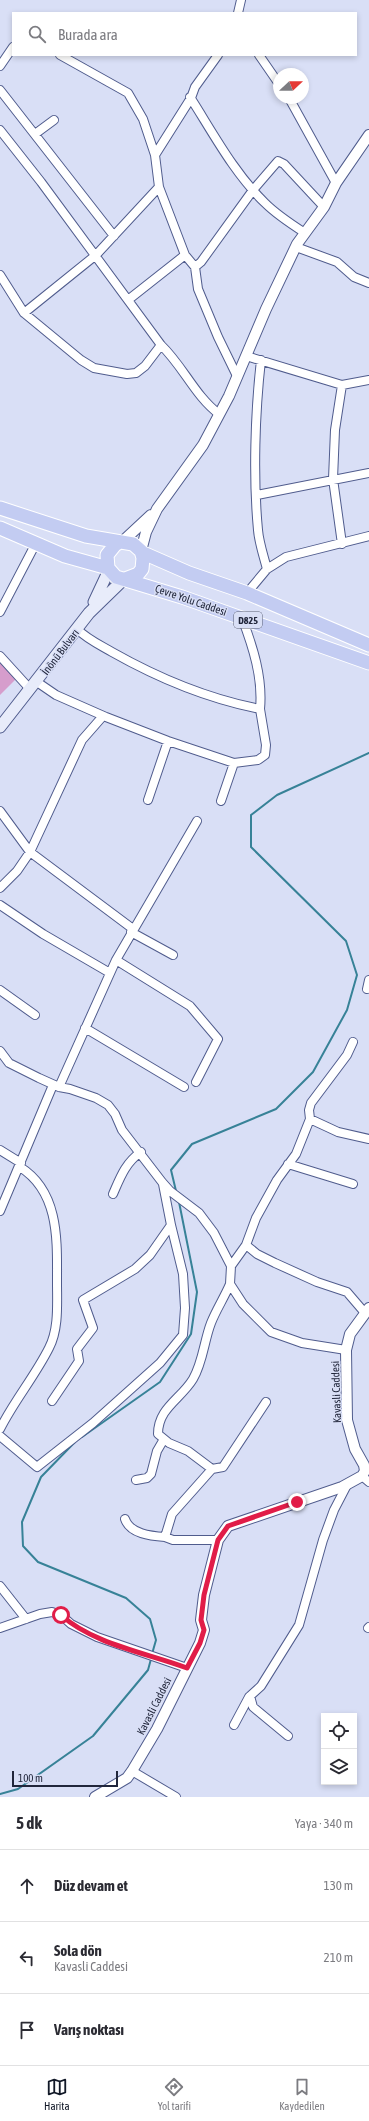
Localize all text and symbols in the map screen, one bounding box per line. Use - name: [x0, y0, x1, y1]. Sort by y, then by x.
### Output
- search box: [12, 12, 357, 56]
- icon: search: [26, 23, 48, 45]
- text: Burada ara: [58, 26, 118, 43]
- north arrow: [273, 68, 309, 104]
- street label: Çevre Yolu Caddesi: [154, 582, 228, 618]
- road number: D825: [234, 612, 262, 628]
- street label: İnönü Bulvarı: [39, 627, 81, 677]
- street label: Kavasli Caddesi: [329, 1361, 343, 1423]
- route end: [288, 1493, 306, 1511]
- route start: [52, 1606, 70, 1624]
- street label: Kavasli Caddesi: [134, 1675, 174, 1737]
- map controls: [321, 1713, 357, 1785]
- button: locate: [321, 1713, 357, 1749]
- button: layers: [321, 1749, 357, 1785]
- scale bar: [12, 1769, 118, 1788]
- text: 100 m: [18, 1772, 43, 1784]
- text: 5 dk: [16, 1813, 42, 1833]
- text: Yaya · 340 m: [295, 1816, 353, 1831]
- icon: ahead: [16, 1875, 38, 1897]
- text: Düz devam et: [54, 1877, 128, 1894]
- text: 130 m: [324, 1878, 353, 1893]
- text: Sola dön: [54, 1942, 102, 1959]
- icon: left: [16, 1947, 38, 1969]
- text: 210 m: [324, 1950, 353, 1965]
- text: Kavasli Caddesi: [54, 1959, 128, 1974]
- icon: arrive: [16, 2019, 38, 2041]
- text: Varış noktası: [54, 2021, 124, 2038]
- tab: Harita: [44, 2076, 70, 2112]
- tab: Yol tarifi: [158, 2076, 191, 2112]
- tab: Kaydedilen: [279, 2076, 325, 2112]

